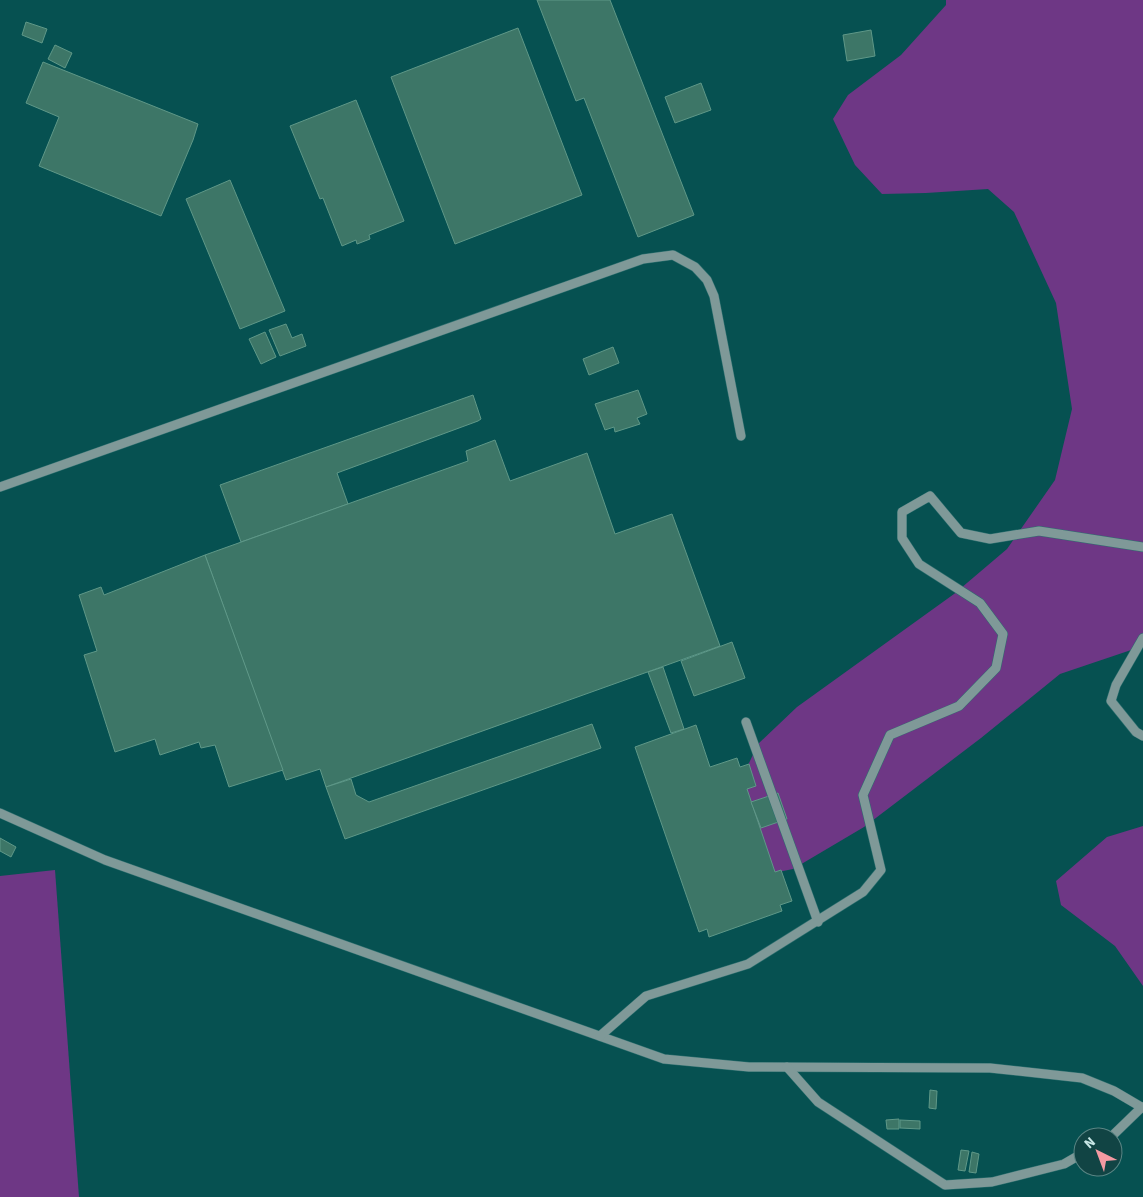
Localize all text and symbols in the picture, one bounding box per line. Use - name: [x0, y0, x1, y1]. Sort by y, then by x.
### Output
- north arrow: [1073, 1127, 1123, 1177]
- text: N: [1080, 1133, 1100, 1154]

